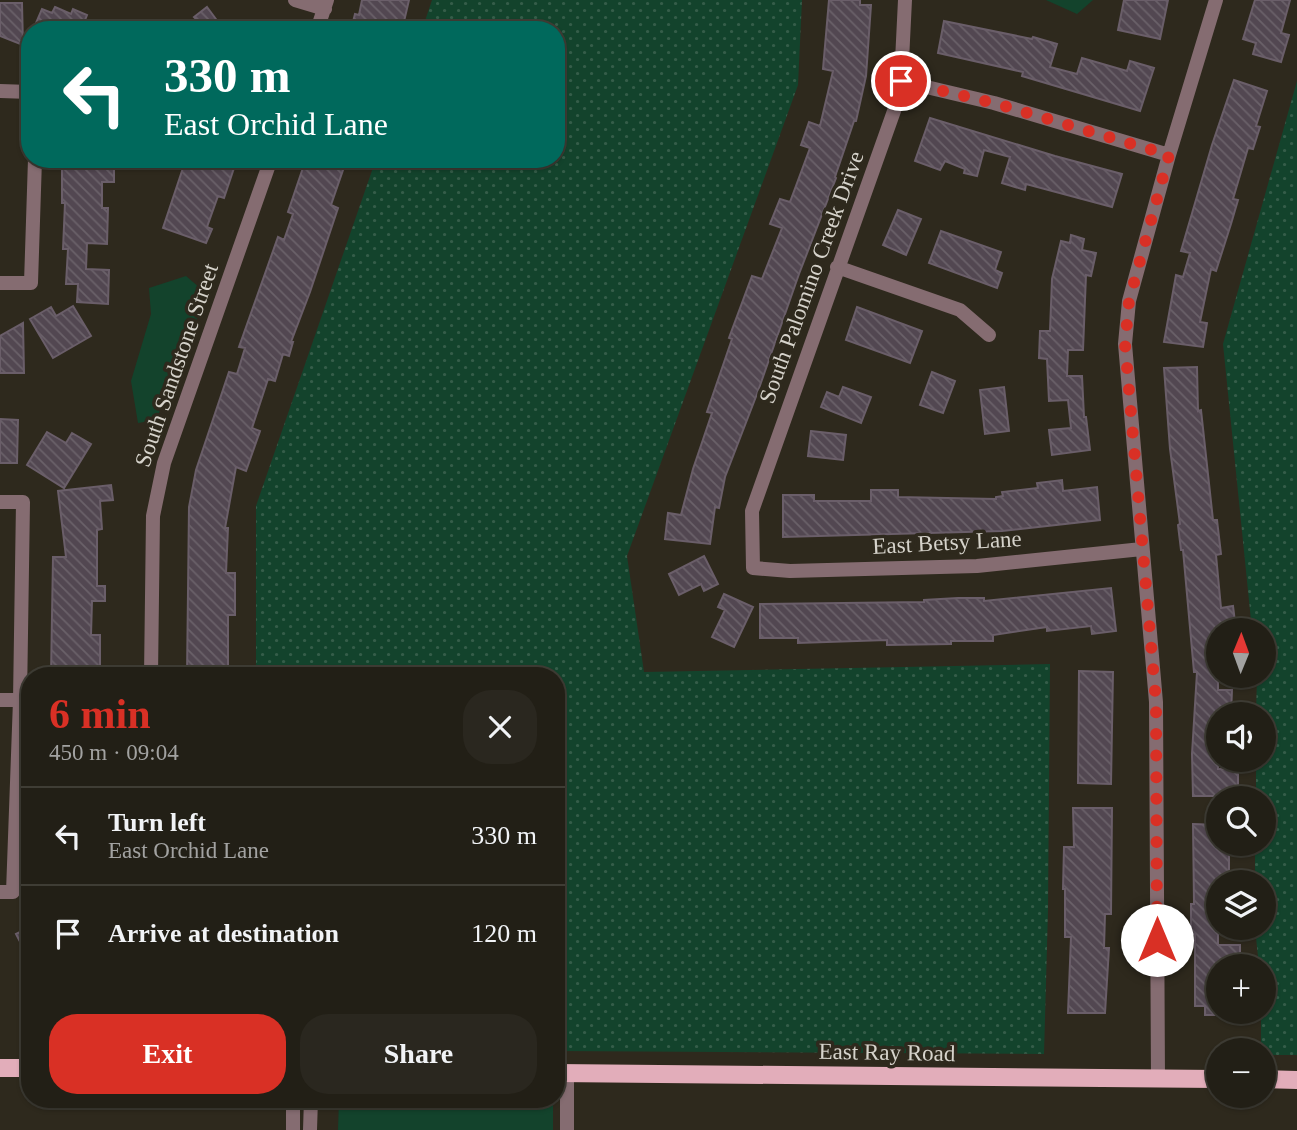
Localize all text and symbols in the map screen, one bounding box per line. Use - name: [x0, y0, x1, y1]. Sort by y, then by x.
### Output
- text: 330 m: [164, 48, 291, 103]
- icon: left: [49, 49, 140, 140]
- pin: [871, 51, 931, 111]
- icon: arrive: [882, 62, 920, 100]
- text: East Orchid Lane: [164, 106, 388, 142]
- street label: South Palomino Creek Drive: [754, 148, 869, 407]
- street label: South Sandstone Street: [130, 260, 223, 470]
- street label: East Betsy Lane: [872, 526, 1022, 559]
- north arrow: [1206, 618, 1276, 688]
- map controls: [1206, 618, 1276, 1108]
- button: close: [463, 690, 537, 764]
- text: 6 min: [49, 691, 151, 737]
- button: sound: [1206, 702, 1276, 772]
- text: 450 m · 09:04: [49, 740, 179, 765]
- button: search: [1206, 786, 1276, 856]
- text: Turn left: [108, 808, 206, 837]
- icon: left: [49, 817, 87, 855]
- text: 330 m: [471, 821, 537, 850]
- text: East Orchid Lane: [108, 838, 269, 863]
- button: layers: [1206, 870, 1276, 940]
- position arrow: [1120, 903, 1194, 977]
- icon: arrive: [49, 915, 87, 953]
- text: Arrive at destination: [108, 919, 339, 948]
- text: 120 m: [471, 919, 537, 948]
- button: +: [1206, 954, 1276, 1024]
- button: Exit: [49, 1014, 286, 1094]
- button: Share: [300, 1014, 537, 1094]
- button: −: [1206, 1038, 1276, 1108]
- street label: East Ray Road: [818, 1039, 956, 1066]

